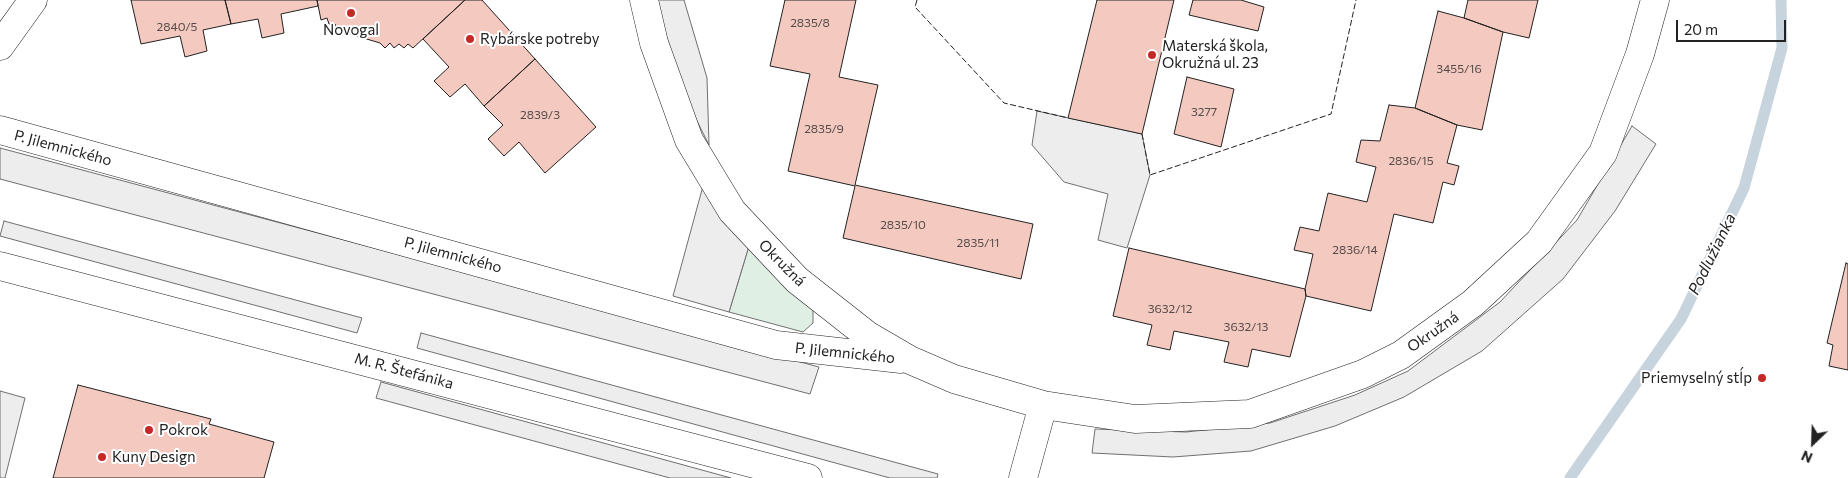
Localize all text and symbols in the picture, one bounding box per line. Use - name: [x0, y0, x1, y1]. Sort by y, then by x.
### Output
- marker: Novogal: [345, 7, 357, 19]
- scale bar: [1678, 10, 1788, 42]
- house number: 2835/8: [790, 16, 830, 30]
- house number: 2840/5: [157, 20, 197, 34]
- text: 20 m: [1684, 20, 1718, 38]
- place label: Novogal: [323, 21, 379, 39]
- place label: Rybárske potreby: [480, 30, 599, 48]
- marker: Rybárske potreby: [464, 33, 476, 45]
- place label: Materská škola, Okružná ul. 23: [1162, 37, 1268, 72]
- marker: Materská škola, Okružná ul. 23: [1146, 49, 1158, 61]
- house number: 3455/16: [1436, 62, 1482, 76]
- house number: 3277: [1191, 105, 1217, 119]
- house number: 2839/3: [520, 108, 560, 122]
- house number: 2835/9: [804, 122, 844, 136]
- street label: P. Jilemnického: [12, 126, 114, 170]
- house number: 2836/15: [1388, 154, 1434, 168]
- water label: Podlužianka: [1684, 210, 1740, 298]
- house number: 2835/10: [880, 218, 926, 232]
- street label: P. Jilemnického: [402, 233, 504, 277]
- street label: Okružná: [755, 236, 809, 290]
- house number: 2835/11: [957, 236, 999, 250]
- house number: 2836/14: [1332, 243, 1378, 257]
- house number: 3632/12: [1148, 302, 1192, 316]
- street label: Okružná: [1404, 308, 1462, 356]
- house number: 3632/13: [1224, 320, 1268, 334]
- street label: P. Jilemnického: [794, 339, 896, 367]
- street label: M. R. Štefánika: [353, 349, 455, 393]
- place label: Priemyselný stĺp: [1641, 369, 1752, 387]
- marker: Priemyselný stĺp: [1756, 372, 1768, 384]
- north arrow: [1788, 418, 1838, 468]
- place label: Pokrok: [159, 421, 208, 439]
- marker: Pokrok: [143, 424, 155, 436]
- text: N: [1798, 447, 1815, 467]
- place label: Kuny Design: [112, 448, 196, 466]
- marker: Kuny Design: [96, 451, 108, 463]

